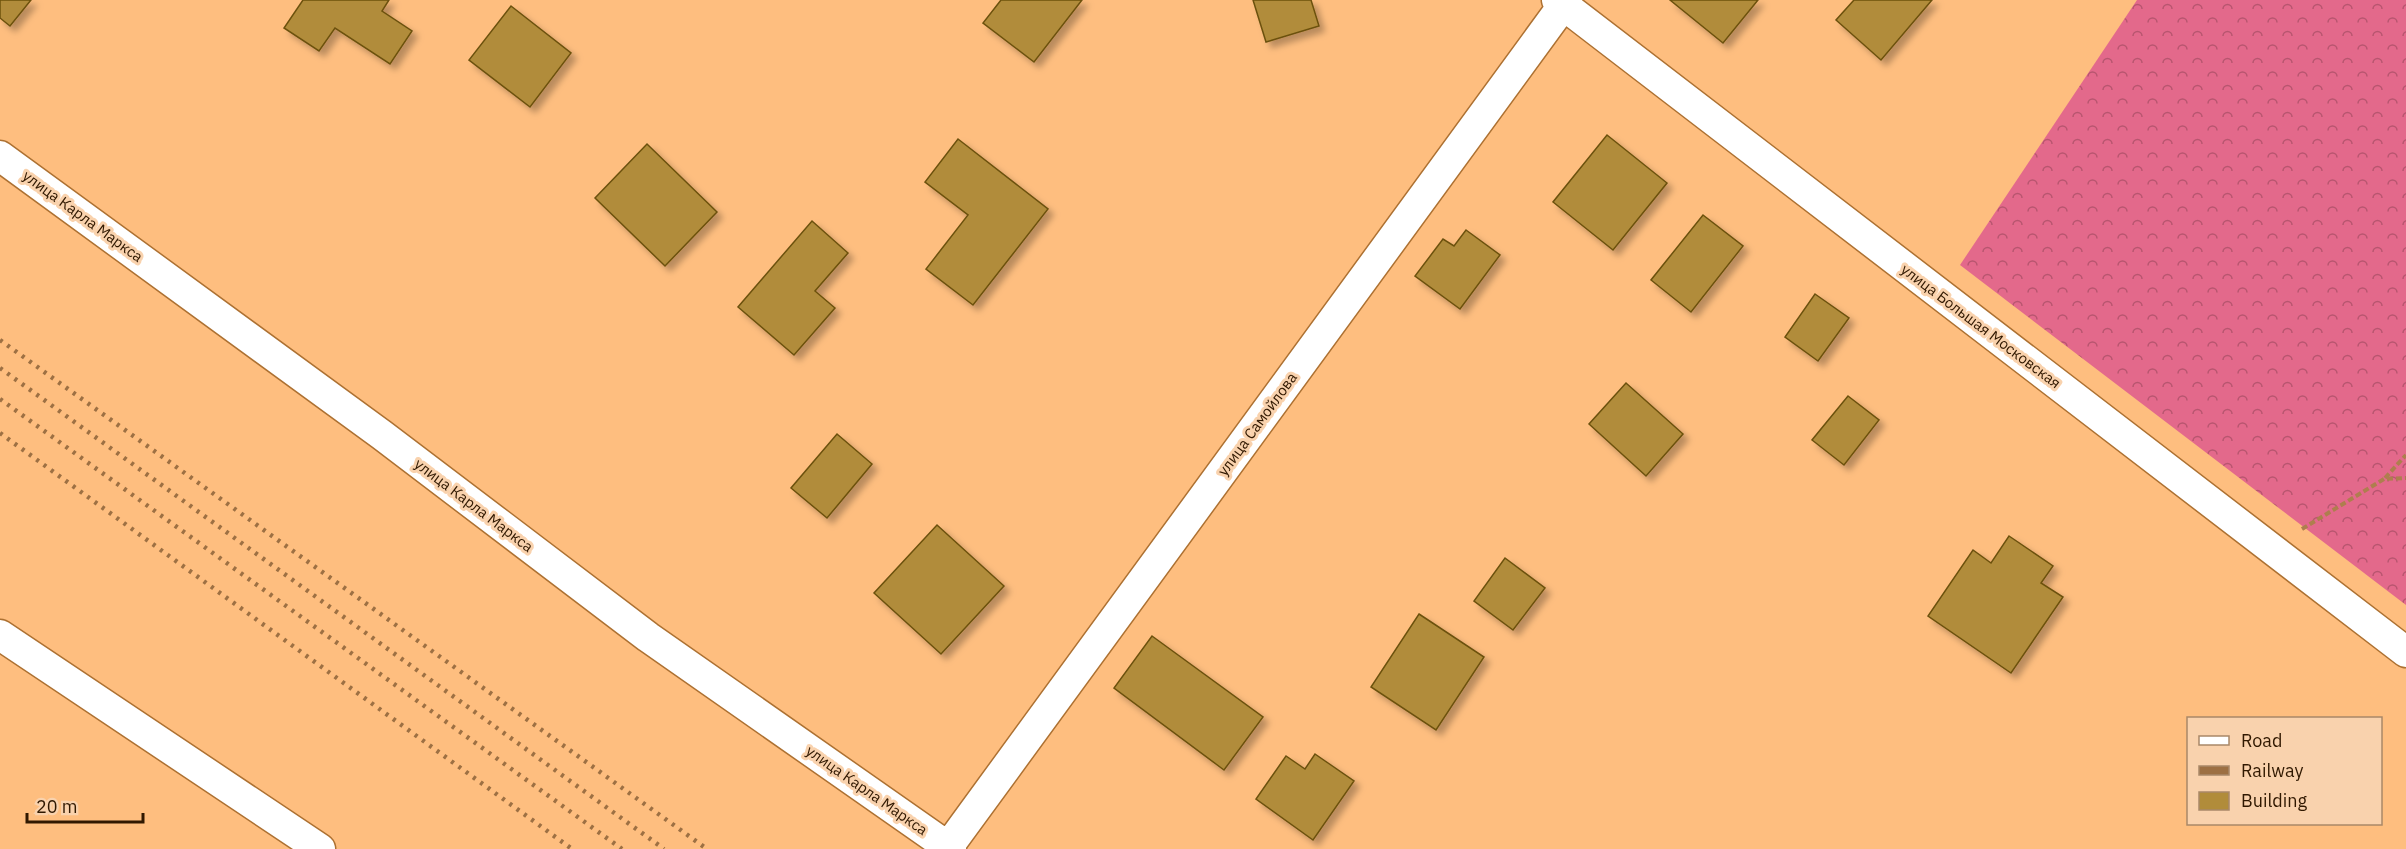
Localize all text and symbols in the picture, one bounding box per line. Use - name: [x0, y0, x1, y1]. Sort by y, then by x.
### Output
- street label: улица Карла Маркса: [19, 166, 147, 266]
- street label: улица Большая Московская: [1897, 260, 2065, 392]
- street label: улица Самойлова: [1213, 369, 1301, 479]
- street label: улица Карла Маркса: [411, 454, 537, 556]
- legend: [2187, 717, 2382, 825]
- text: Road: [2241, 729, 2282, 752]
- street label: улица Карла Маркса: [803, 741, 931, 839]
- text: Railway: [2241, 759, 2303, 782]
- scale bar: [27, 786, 142, 824]
- text: Building: [2241, 789, 2308, 812]
- text: 20 m: [36, 795, 78, 818]

